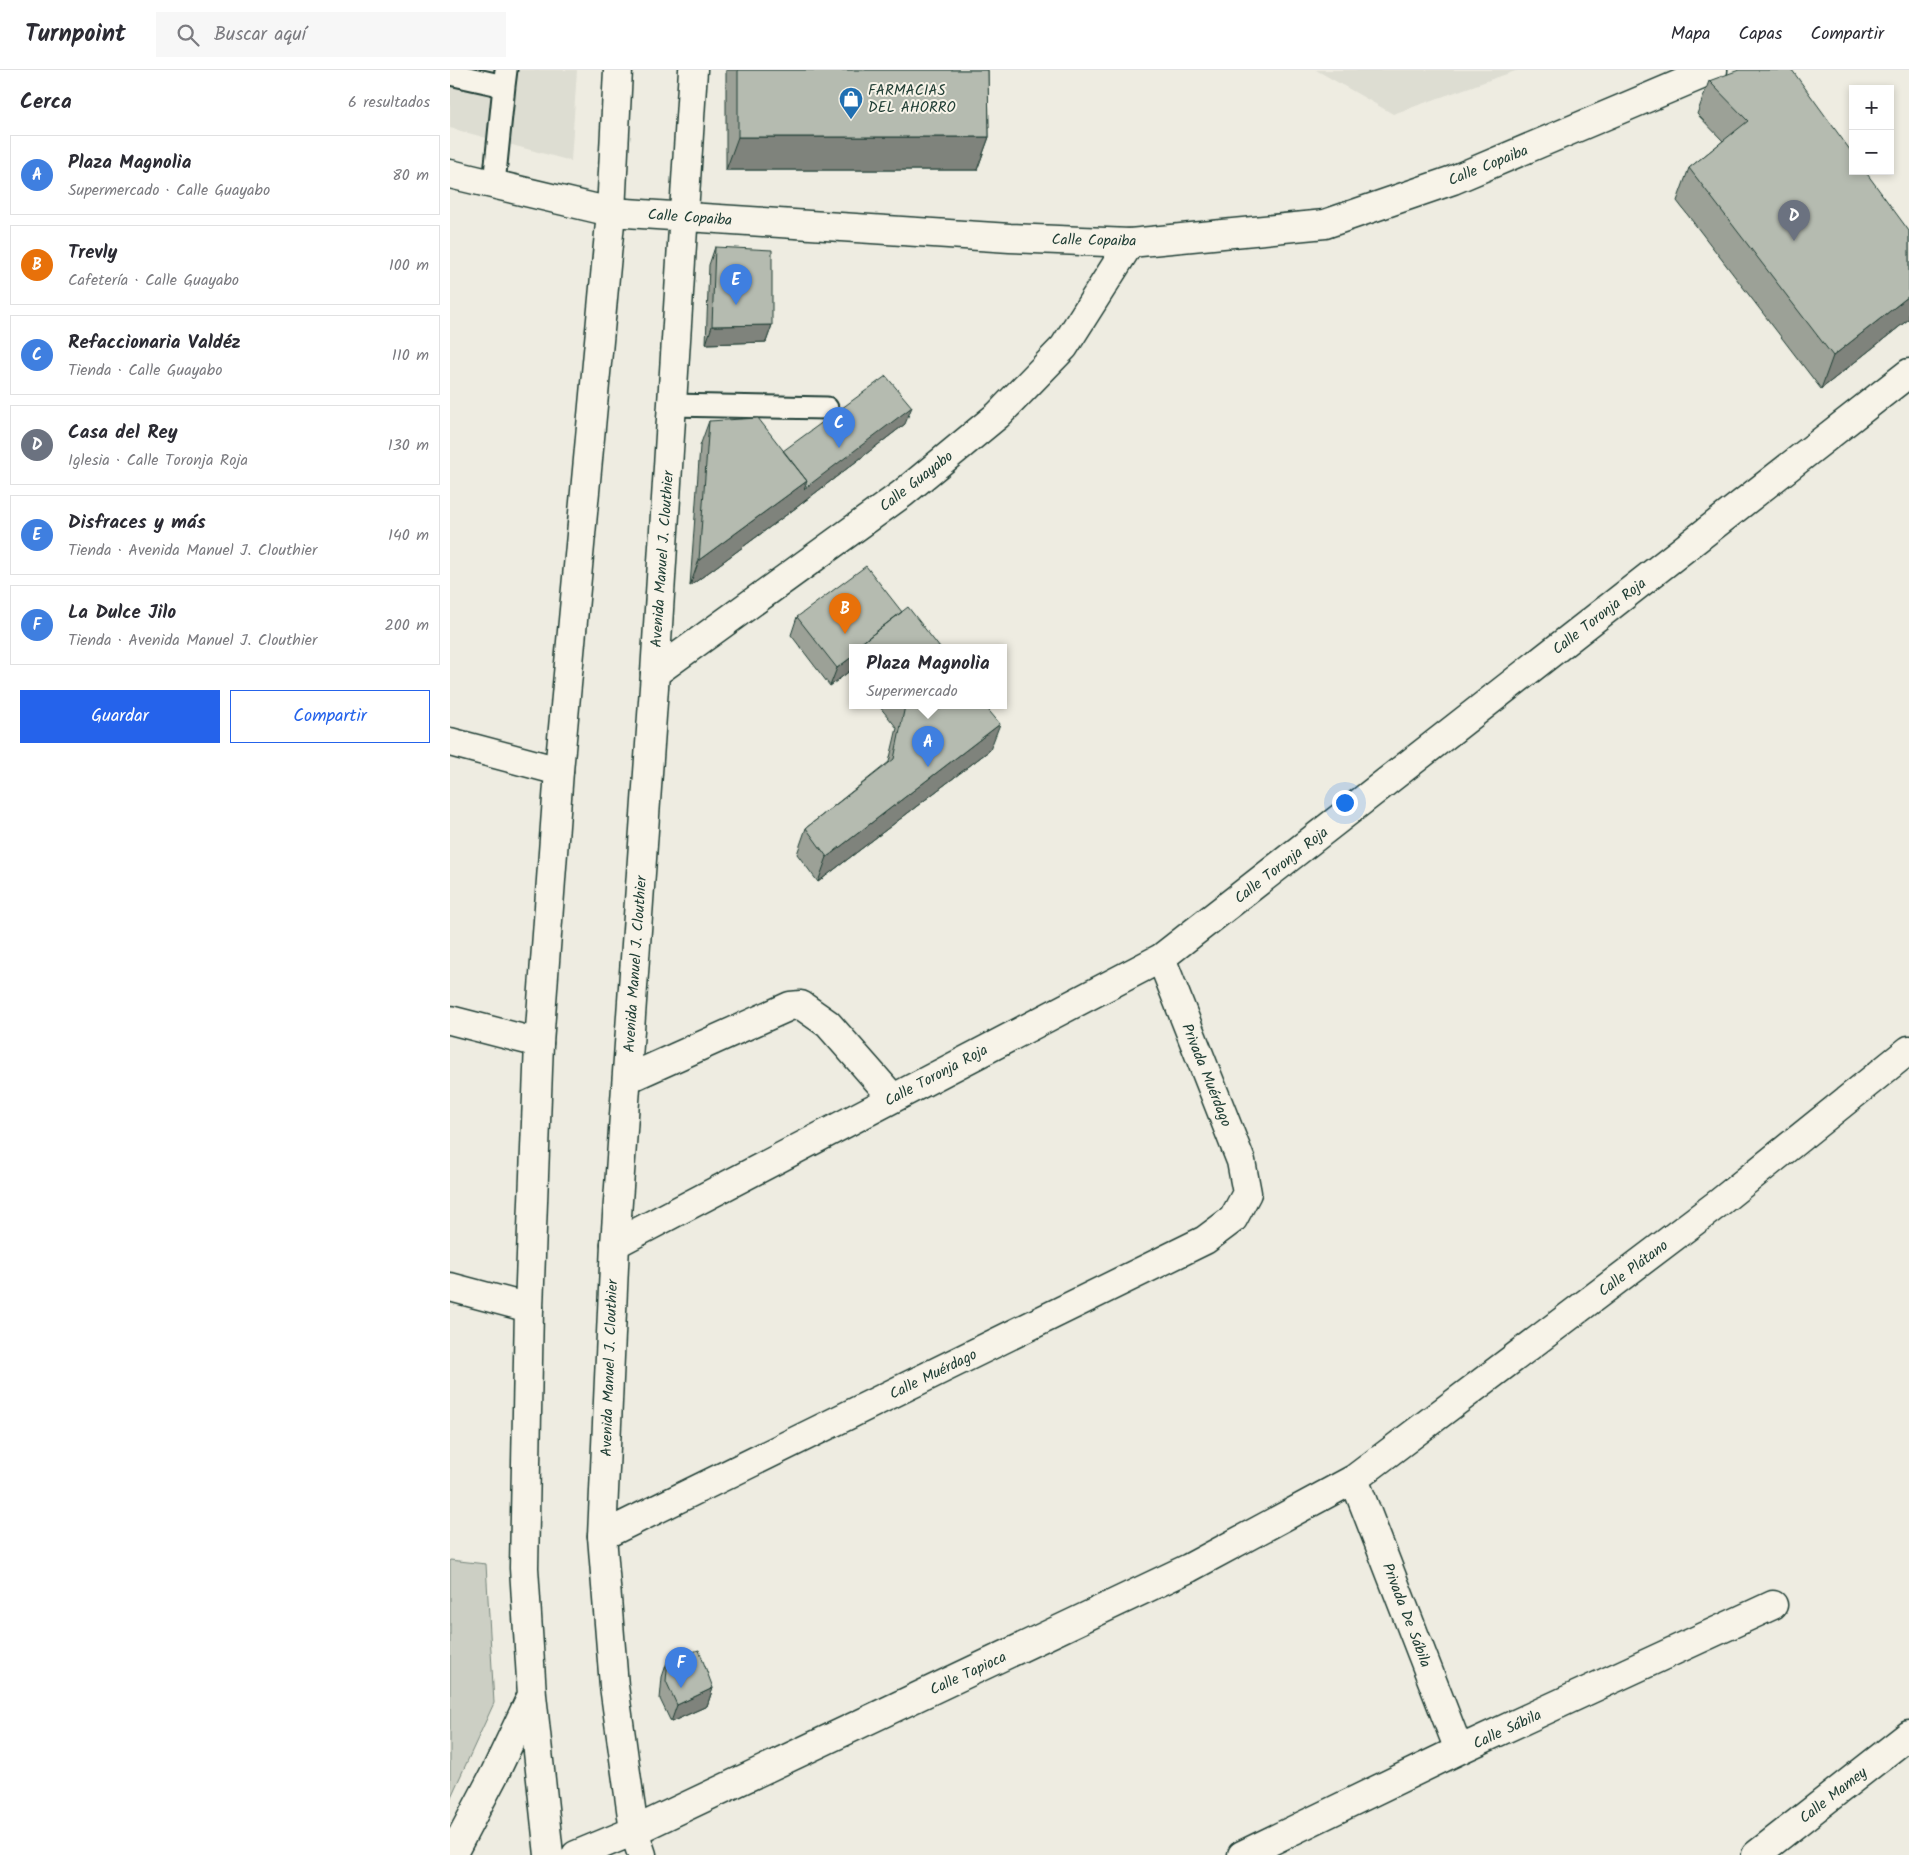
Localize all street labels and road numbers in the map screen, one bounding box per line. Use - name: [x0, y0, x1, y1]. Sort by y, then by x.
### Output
- street label: Calle Copaiba: [1445, 139, 1532, 193]
- street label: Calle Copaiba: [647, 203, 733, 233]
- street label: Calle Copaiba: [1051, 228, 1136, 254]
- street label: Calle Guayabo: [874, 445, 959, 518]
- street label: Avenida Manuel J. Clouthier: [645, 469, 681, 648]
- street label: Calle Toronja Roja: [1547, 572, 1652, 661]
- street label: Calle Toronja Roja: [1229, 821, 1334, 910]
- street label: Avenida Manuel J. Clouthier: [618, 874, 654, 1053]
- street label: Privada Muérdago: [1174, 1020, 1238, 1131]
- street label: Calle Toronja Roja: [881, 1039, 992, 1113]
- street label: Calle Plátano: [1593, 1234, 1674, 1303]
- street label: Avenida Manuel J. Clouthier: [595, 1278, 625, 1457]
- street label: Calle Muérdago: [885, 1343, 982, 1407]
- street label: Privada De Sábila: [1375, 1560, 1437, 1671]
- street label: Calle Tapioca: [926, 1646, 1011, 1702]
- street label: Calle Sábila: [1469, 1704, 1546, 1756]
- street label: Calle Mamey: [1794, 1761, 1874, 1830]

